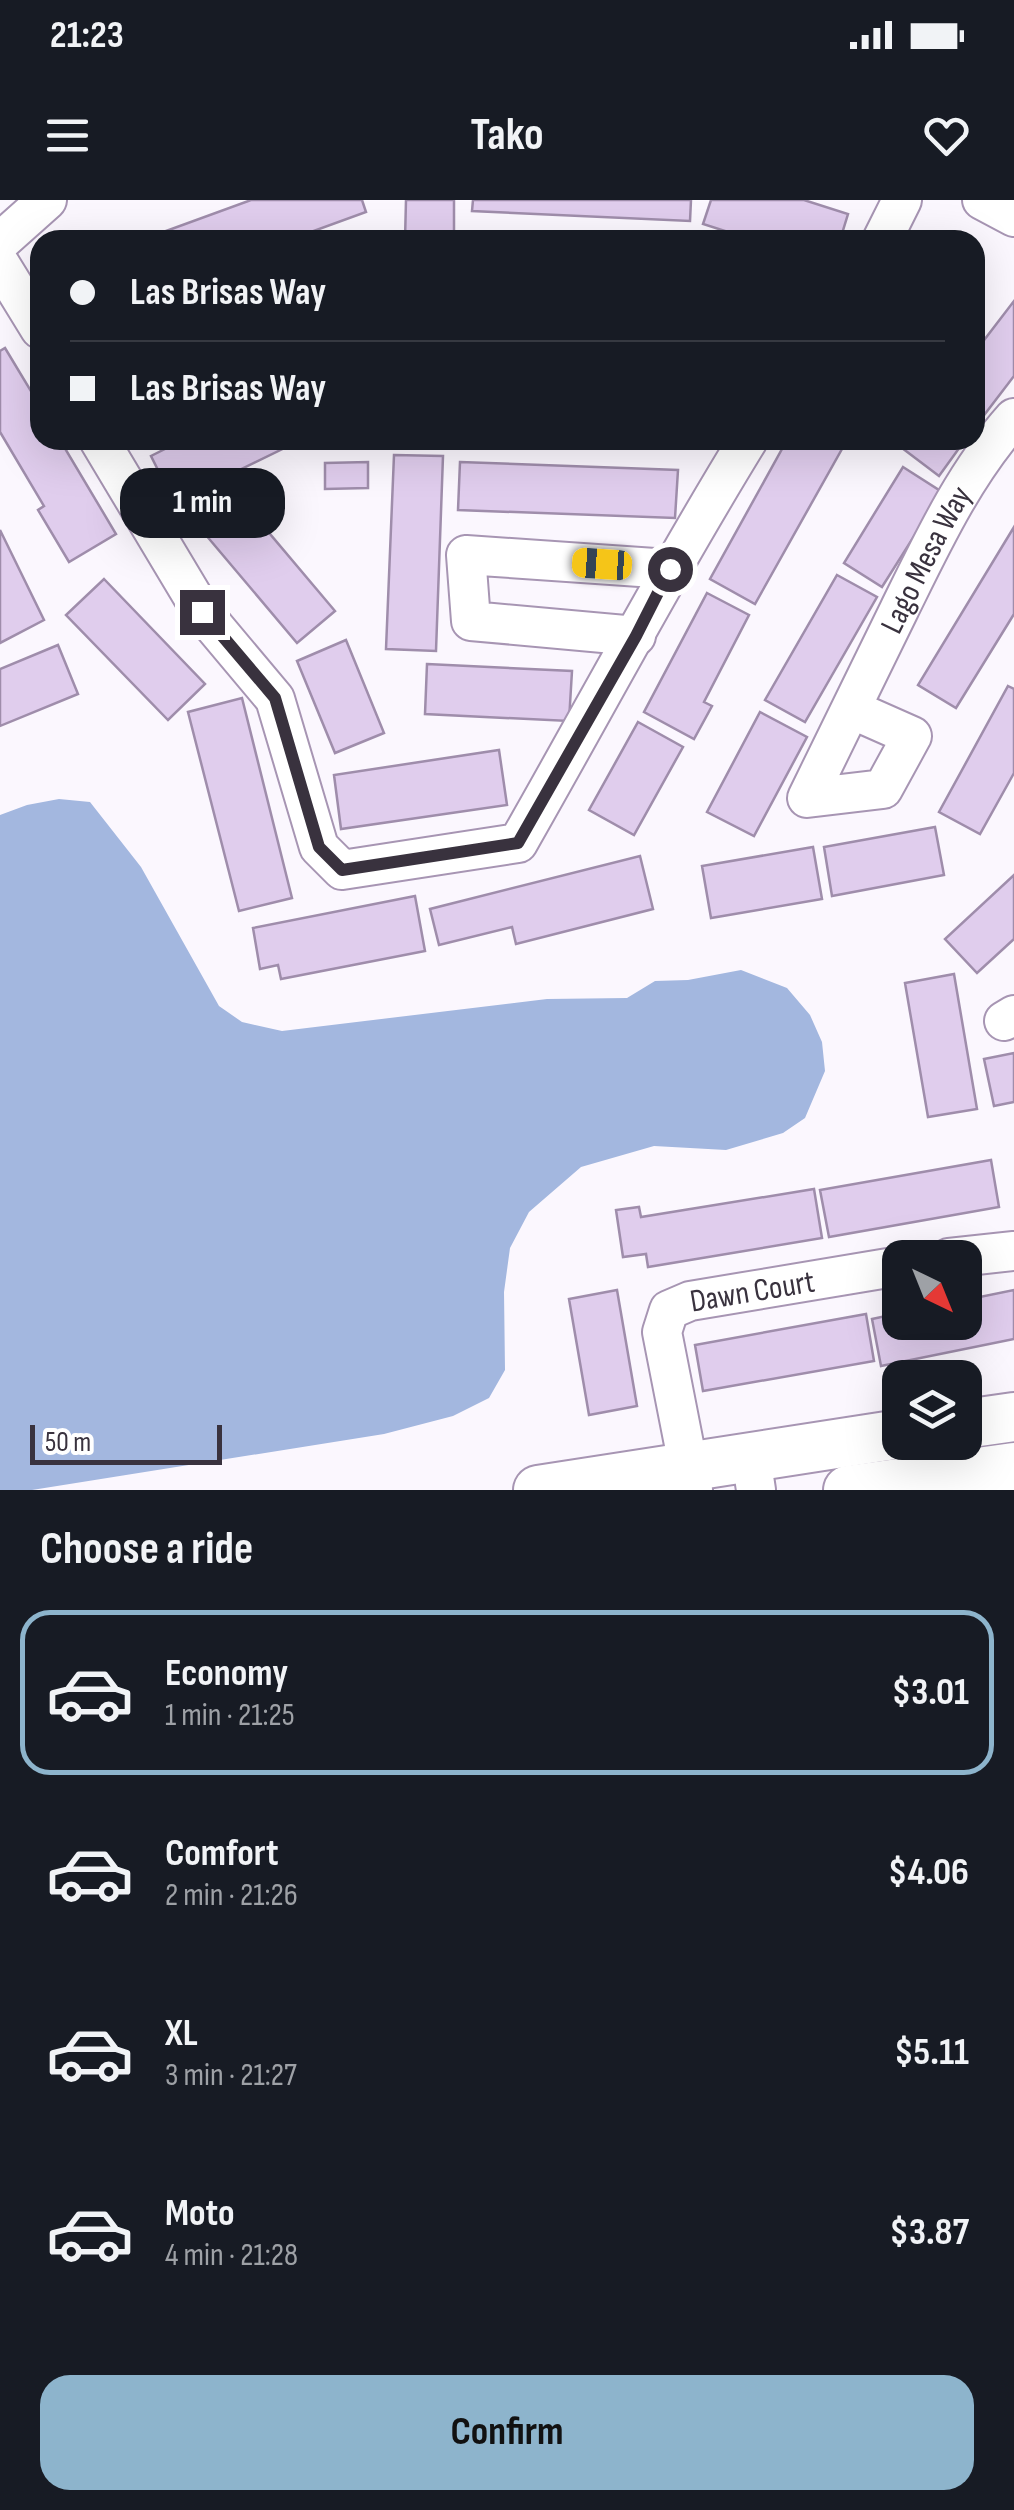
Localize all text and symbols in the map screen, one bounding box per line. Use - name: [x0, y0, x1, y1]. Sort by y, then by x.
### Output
- text: 21:23: [50, 13, 124, 58]
- icon: menu: [40, 108, 95, 163]
- text: Tako: [470, 108, 544, 163]
- icon: heart: [919, 108, 974, 163]
- text: Las Brisas Way: [130, 270, 326, 315]
- text: Las Brisas Way: [130, 366, 326, 411]
- callout: 1 min: [120, 467, 284, 537]
- street label: Lago Mesa Way: [873, 479, 981, 640]
- text: 1 min: [173, 483, 232, 522]
- car: [571, 547, 633, 581]
- route start: [648, 547, 693, 592]
- route end: [180, 590, 225, 635]
- north arrow: [882, 1240, 982, 1340]
- map controls: [882, 1240, 982, 1460]
- street label: Dawn Court: [687, 1263, 818, 1322]
- button: layers: [882, 1360, 982, 1460]
- scale bar: [30, 1420, 222, 1464]
- text: 50 m: [45, 1426, 91, 1459]
- text: Choose a ride: [40, 1522, 253, 1577]
- icon: car: [45, 1648, 135, 1738]
- text: Economy: [165, 1651, 288, 1696]
- text: $3.01: [892, 1670, 969, 1715]
- text: 1 min · 21:25: [165, 1696, 295, 1735]
- icon: car: [45, 1828, 135, 1918]
- text: Comfort: [165, 1831, 279, 1876]
- text: $4.06: [888, 1850, 969, 1895]
- text: 2 min · 21:26: [165, 1876, 298, 1915]
- icon: car: [45, 2008, 135, 2098]
- text: XL: [165, 2011, 198, 2056]
- text: $5.11: [894, 2030, 969, 2075]
- text: 3 min · 21:27: [165, 2056, 297, 2095]
- icon: car: [45, 2188, 135, 2278]
- text: Moto: [165, 2191, 235, 2236]
- text: $3.87: [890, 2210, 969, 2255]
- text: 4 min · 21:28: [165, 2236, 298, 2275]
- button: Confirm: [40, 2375, 974, 2490]

